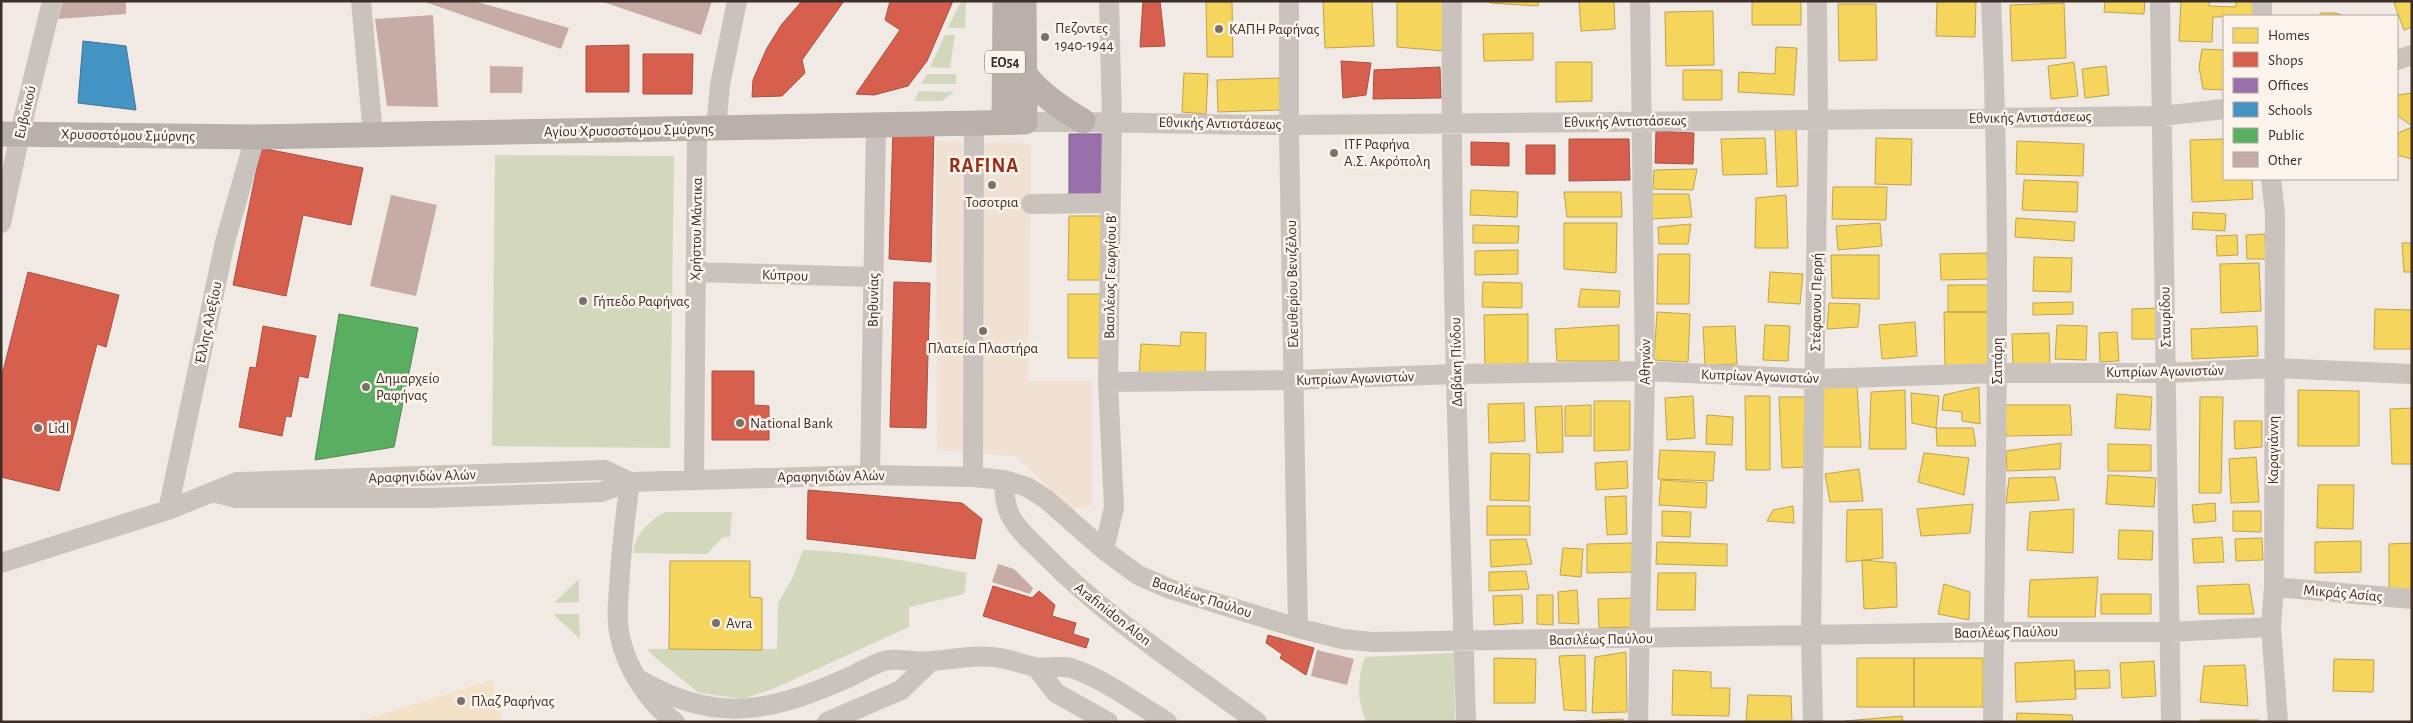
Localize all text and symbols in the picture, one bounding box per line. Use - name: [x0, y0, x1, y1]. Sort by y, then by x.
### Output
- legend: [2223, 15, 2398, 180]
- place label: Πεζοντες 1940-1944: [1055, 21, 1114, 53]
- place label: ΚΑΠΗ Ραφήνας: [1229, 22, 1320, 37]
- marker: ΚΑΠΗ Ραφήνας: [1213, 23, 1225, 35]
- text: Homes: [2268, 28, 2310, 43]
- marker: Πεζοντες 1940-1944: [1039, 31, 1051, 43]
- road number: ΕΟ54: [985, 51, 1025, 74]
- text: Shops: [2268, 53, 2303, 68]
- text: Offices: [2268, 78, 2309, 93]
- street label: Ευβοϊκού: [12, 84, 39, 140]
- text: Schools: [2268, 103, 2312, 118]
- street label: Εθνικής Αντιστάσεως: [1969, 109, 2092, 126]
- street label: Εθνικής Αντιστάσεως: [1564, 113, 1687, 130]
- street label: Εθνικής Αντιστάσεως: [1158, 115, 1282, 132]
- street label: Αγίου Χρυσοστόμου Σμύρνης: [544, 122, 714, 139]
- street label: Χρυσοστόμου Σμύρνης: [61, 127, 196, 144]
- text: Public: [2268, 128, 2304, 143]
- place label: ITF Ραφήνα Α.Σ. Ακρόπολη: [1344, 137, 1430, 169]
- marker: ITF Ραφήνα Α.Σ. Ακρόπολη: [1328, 147, 1340, 159]
- text: Other: [2268, 153, 2302, 168]
- district label: RAFINA: [949, 156, 1019, 176]
- street label: Χρήστου Μάντικα: [688, 177, 705, 281]
- marker: Τοσοτρια: [986, 179, 998, 191]
- place label: Τοσοτρια: [965, 195, 1019, 210]
- street label: Βασιλέως Γεωργίου Β': [1102, 213, 1119, 339]
- street label: Ελευθερίου Βενιζέλου: [1284, 220, 1301, 348]
- street label: Στέφανου Περρή: [1808, 252, 1825, 352]
- street label: Κύπρου: [762, 267, 808, 284]
- street label: Βηθυνίας: [866, 273, 881, 327]
- street label: Έλλης Αλεξίου: [192, 280, 225, 366]
- street label: Σταυρίδου: [2157, 286, 2174, 348]
- place label: Γήπεδο Ραφήνας: [593, 294, 690, 309]
- marker: Γήπεδο Ραφήνας: [577, 295, 589, 307]
- street label: Δαβάκη Πίνδου: [1448, 317, 1465, 407]
- marker: Πλατεία Πλαστήρα: [977, 325, 989, 337]
- street label: Σαπάρη: [1990, 337, 2005, 385]
- street label: Αθηνών: [1638, 339, 1653, 385]
- place label: Πλατεία Πλαστήρα: [928, 341, 1039, 356]
- street label: Κυπρίων Αγωνιστών: [2106, 363, 2224, 380]
- street label: Κυπρίων Αγωνιστών: [1701, 367, 1819, 386]
- street label: Κυπρίων Αγωνιστών: [1296, 369, 1414, 388]
- place label: Δημαρχείο Ραφήνας: [376, 371, 439, 403]
- marker: Δημαρχείο Ραφήνας: [360, 381, 372, 393]
- place label: National Bank: [750, 416, 833, 431]
- street label: Καραγιάννη: [2266, 416, 2281, 484]
- marker: National Bank: [734, 417, 746, 429]
- place label: Lidl: [48, 421, 69, 436]
- marker: Lidl: [32, 422, 44, 434]
- street label: Αραφηνιδών Αλών: [368, 467, 476, 486]
- street label: Αραφηνιδών Αλών: [777, 468, 885, 485]
- street label: Βασιλέως Παύλου: [1150, 574, 1254, 621]
- street label: Arafinidon Alon: [1072, 580, 1154, 649]
- street label: Μικράς Ασίας: [2303, 583, 2383, 604]
- place label: Avra: [726, 616, 752, 631]
- marker: Avra: [710, 617, 722, 629]
- street label: Βασιλέως Παύλου: [1954, 624, 2058, 641]
- street label: Βασιλέως Παύλου: [1549, 631, 1653, 648]
- place label: Πλαζ Ραφήνας: [471, 694, 555, 709]
- marker: Πλαζ Ραφήνας: [455, 695, 467, 707]

